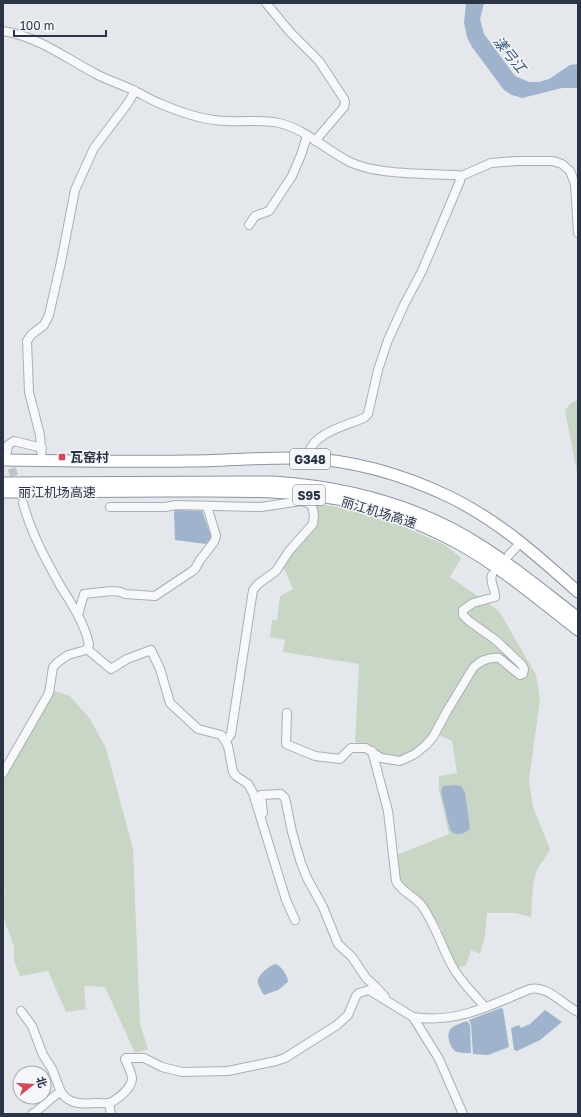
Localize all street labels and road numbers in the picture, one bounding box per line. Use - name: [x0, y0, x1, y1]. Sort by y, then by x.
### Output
- road number: G348: [290, 449, 330, 469]
- street label: 丽江机场高速: [18, 484, 96, 500]
- road number: S95: [293, 485, 325, 505]
- street label: 丽江机场高速: [339, 493, 419, 531]

